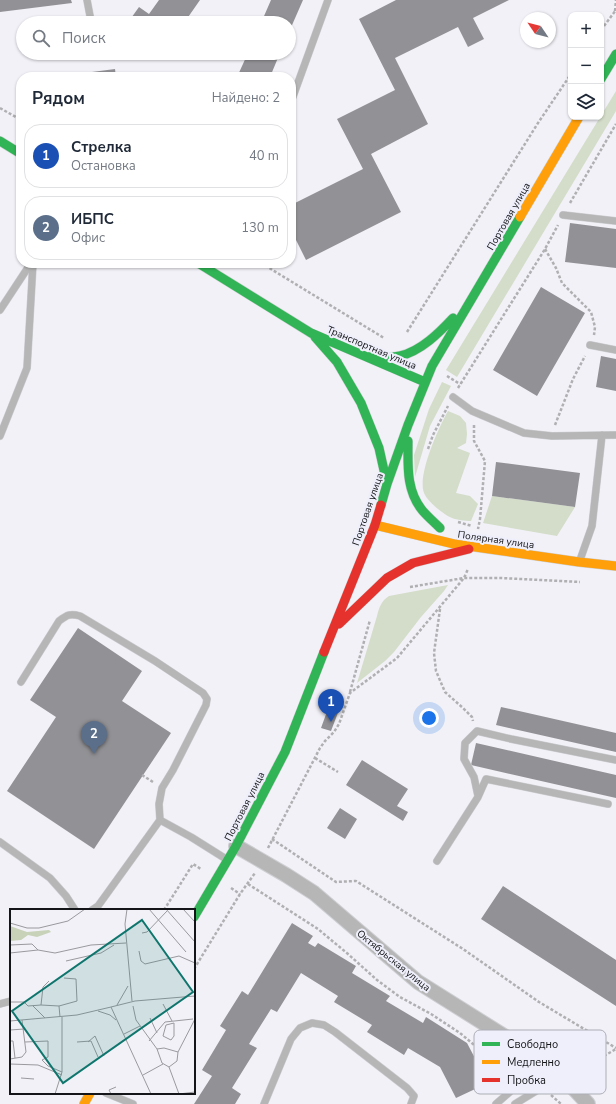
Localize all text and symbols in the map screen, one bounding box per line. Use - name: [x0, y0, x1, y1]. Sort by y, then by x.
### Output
- north arrow: [520, 12, 556, 48]
- map controls: [568, 12, 604, 120]
- button: +: [568, 12, 604, 48]
- search box: [16, 16, 296, 60]
- icon: search: [30, 27, 52, 49]
- text: Поиск: [62, 28, 106, 48]
- button: −: [568, 48, 604, 84]
- button: layers: [568, 84, 604, 120]
- text: Рядом: [32, 87, 85, 110]
- text: Найдено: 2: [212, 89, 280, 107]
- text: Стрелка: [71, 137, 132, 157]
- text: 1: [42, 147, 50, 165]
- text: 40 m: [249, 147, 279, 165]
- text: Остановка: [71, 157, 136, 175]
- street label: Портовая улица: [484, 180, 534, 253]
- text: ИБПС: [71, 209, 114, 229]
- text: 2: [42, 219, 50, 237]
- text: 130 m: [241, 219, 279, 237]
- text: Офис: [71, 229, 105, 247]
- street label: Транспортная улица: [325, 323, 419, 373]
- street label: Портовая улица: [349, 471, 387, 548]
- street label: Полярная улица: [457, 528, 535, 552]
- pin: 1: [318, 689, 344, 722]
- your location: [419, 708, 439, 728]
- pin: 2: [81, 721, 107, 754]
- street label: Портовая улица: [221, 769, 268, 843]
- inset map: [10, 909, 195, 1094]
- street label: Октябрьская улица: [354, 927, 433, 995]
- legend: [474, 1030, 606, 1094]
- text: Свободно: [507, 1037, 558, 1052]
- text: Медленно: [507, 1055, 560, 1070]
- text: Пробка: [507, 1073, 546, 1088]

